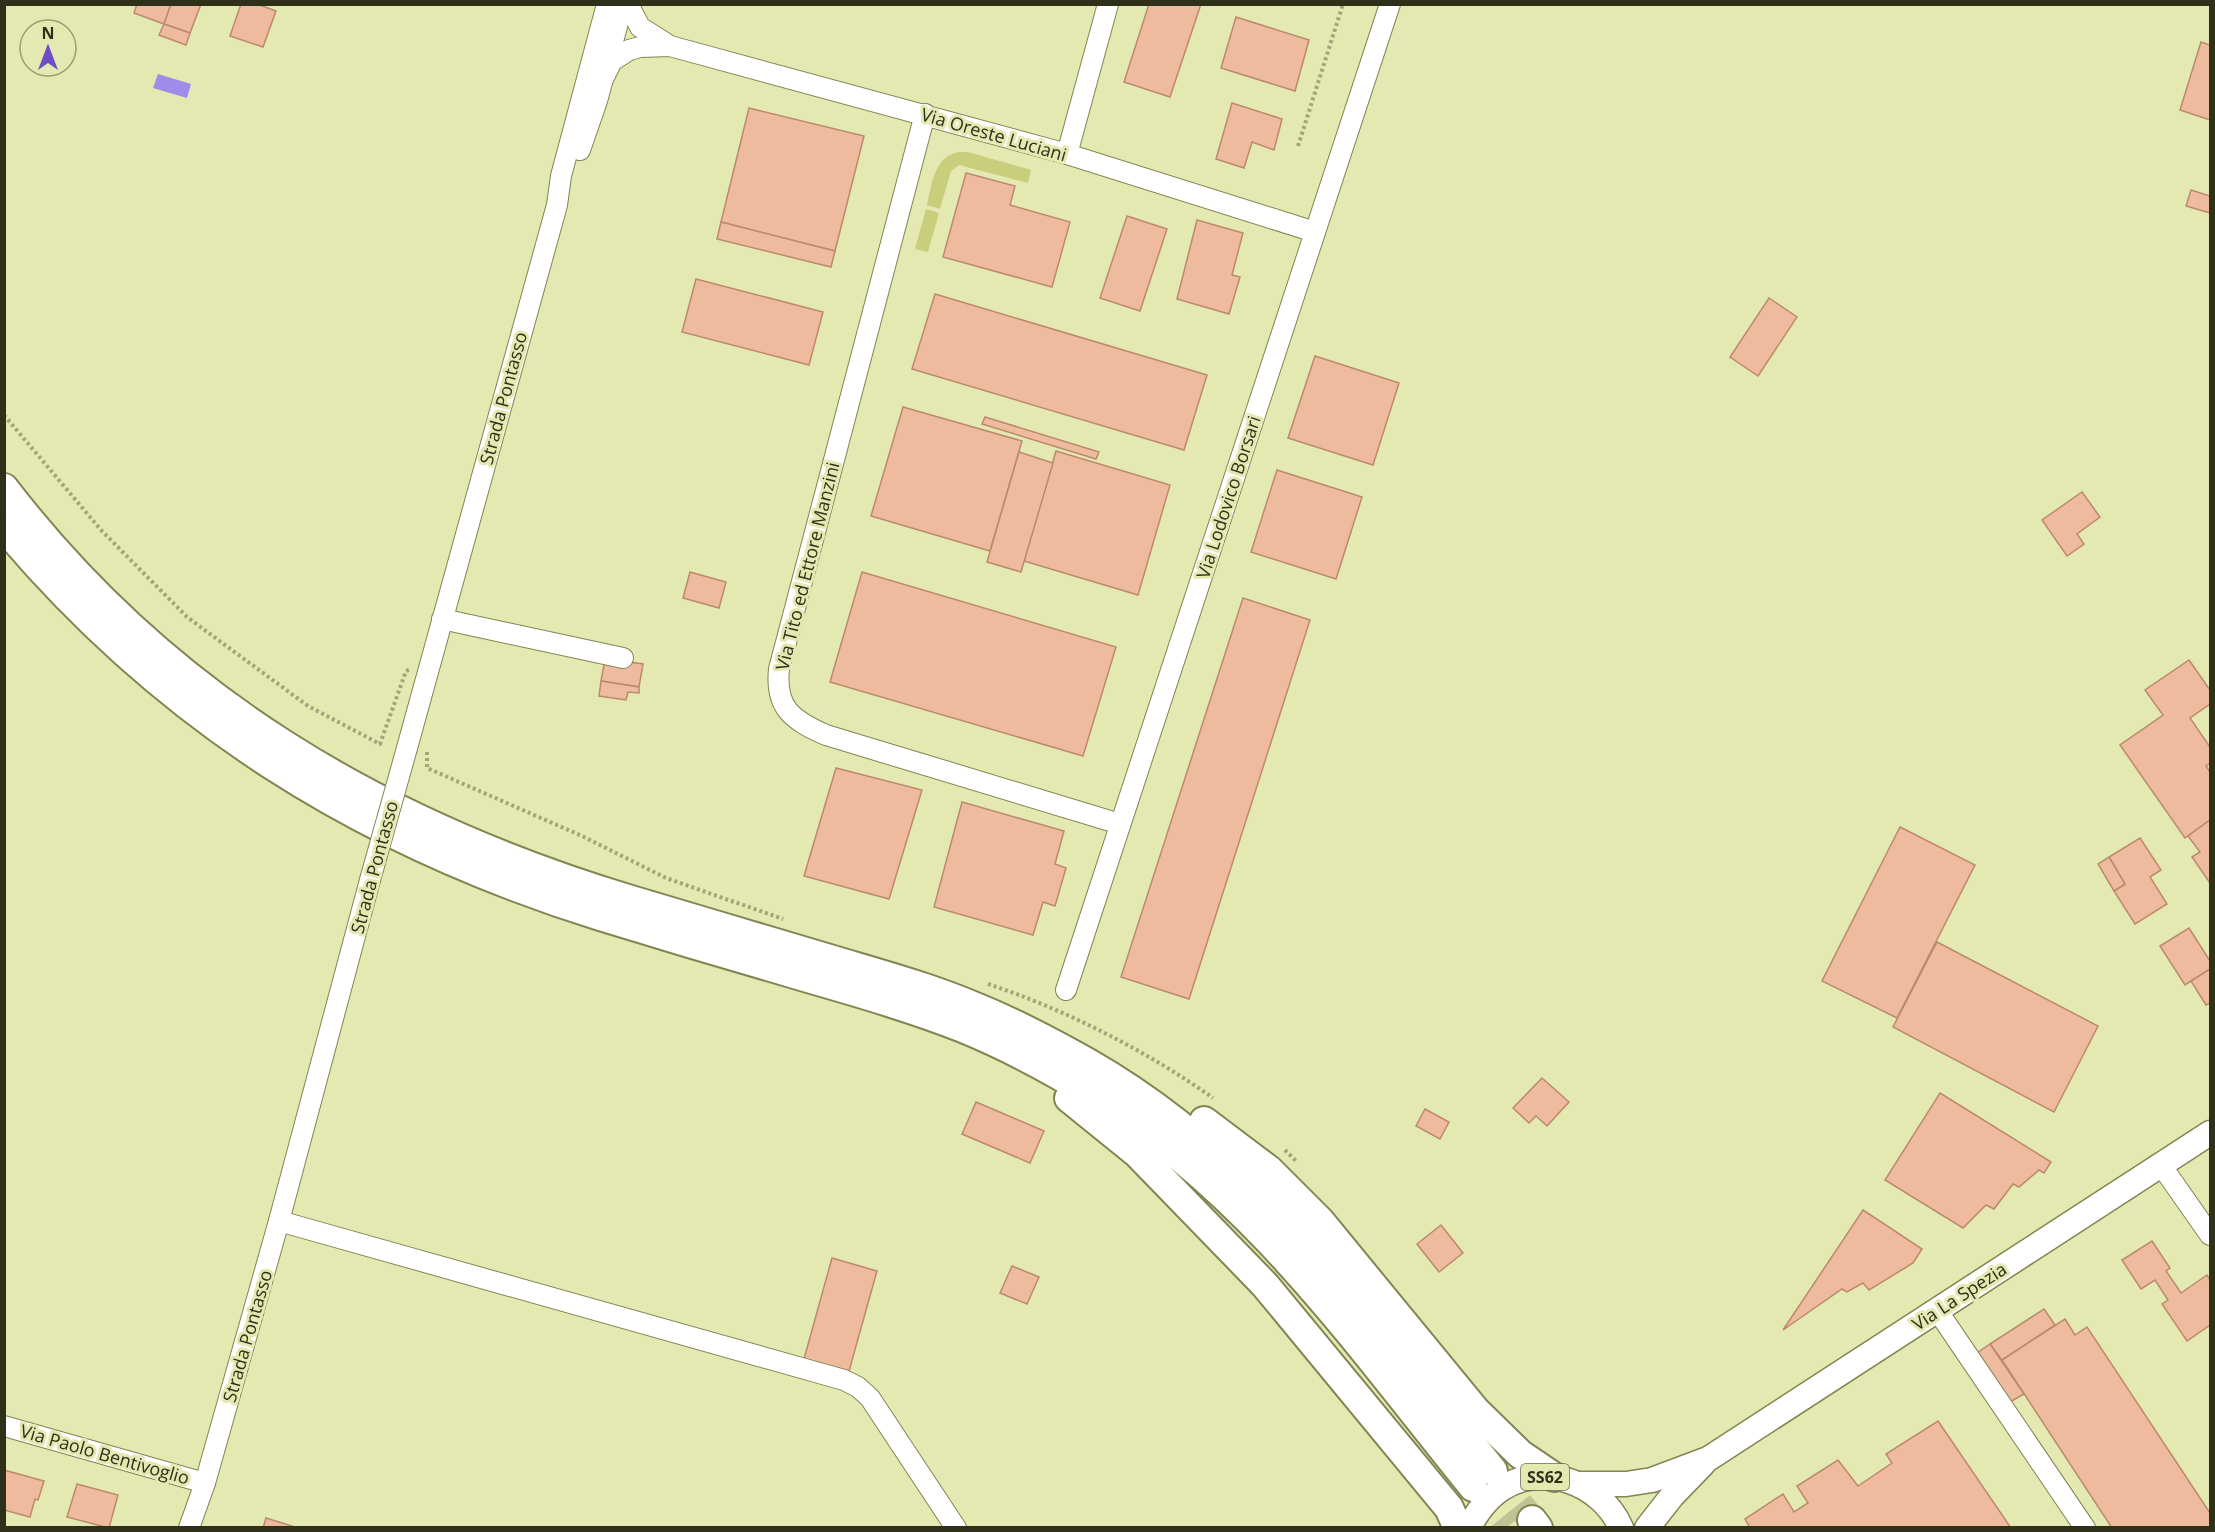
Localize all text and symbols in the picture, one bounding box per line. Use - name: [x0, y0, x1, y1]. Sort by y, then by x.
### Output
- north arrow: [18, 18, 78, 78]
- text: N: [41, 22, 55, 44]
- street label: Via Oreste Luciani: [918, 102, 1070, 166]
- street label: Strada Pontasso: [474, 329, 532, 467]
- street label: Via Lodovico Borsari: [1190, 412, 1266, 582]
- street label: Via Tito ed Ettore Manzini: [770, 459, 844, 673]
- street label: Strada Pontasso: [345, 798, 403, 936]
- street label: Via La Spezia: [1907, 1257, 2011, 1335]
- street label: Strada Pontasso: [217, 1267, 277, 1405]
- street label: Via Paolo Bentivoglio: [18, 1418, 192, 1490]
- road number: SS62: [1521, 1464, 1569, 1490]

